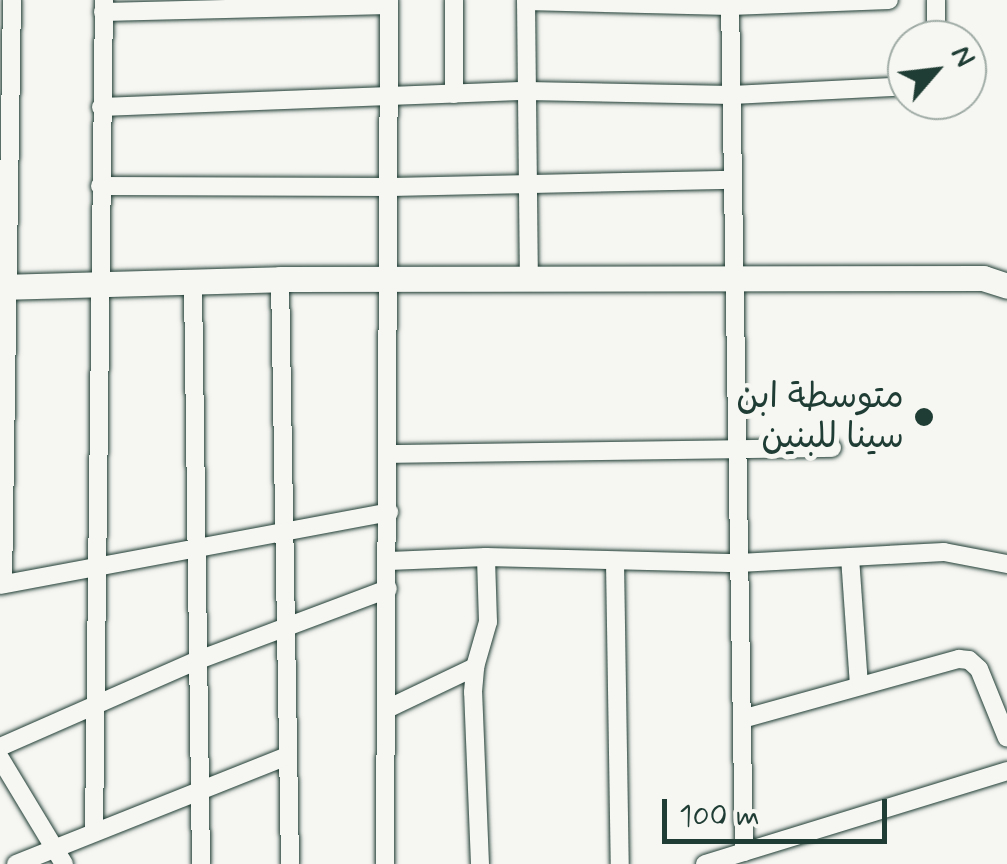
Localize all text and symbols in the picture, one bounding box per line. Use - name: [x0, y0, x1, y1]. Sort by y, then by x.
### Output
- north arrow: [887, 20, 987, 120]
- text: N: [941, 40, 983, 74]
- place label: متوسطة ابن سينا للبنين: [736, 376, 904, 458]
- marker: متوسطة ابن سينا للبنين: [913, 406, 935, 428]
- scale bar: [667, 779, 892, 841]
- text: 100 m: [679, 797, 760, 836]

